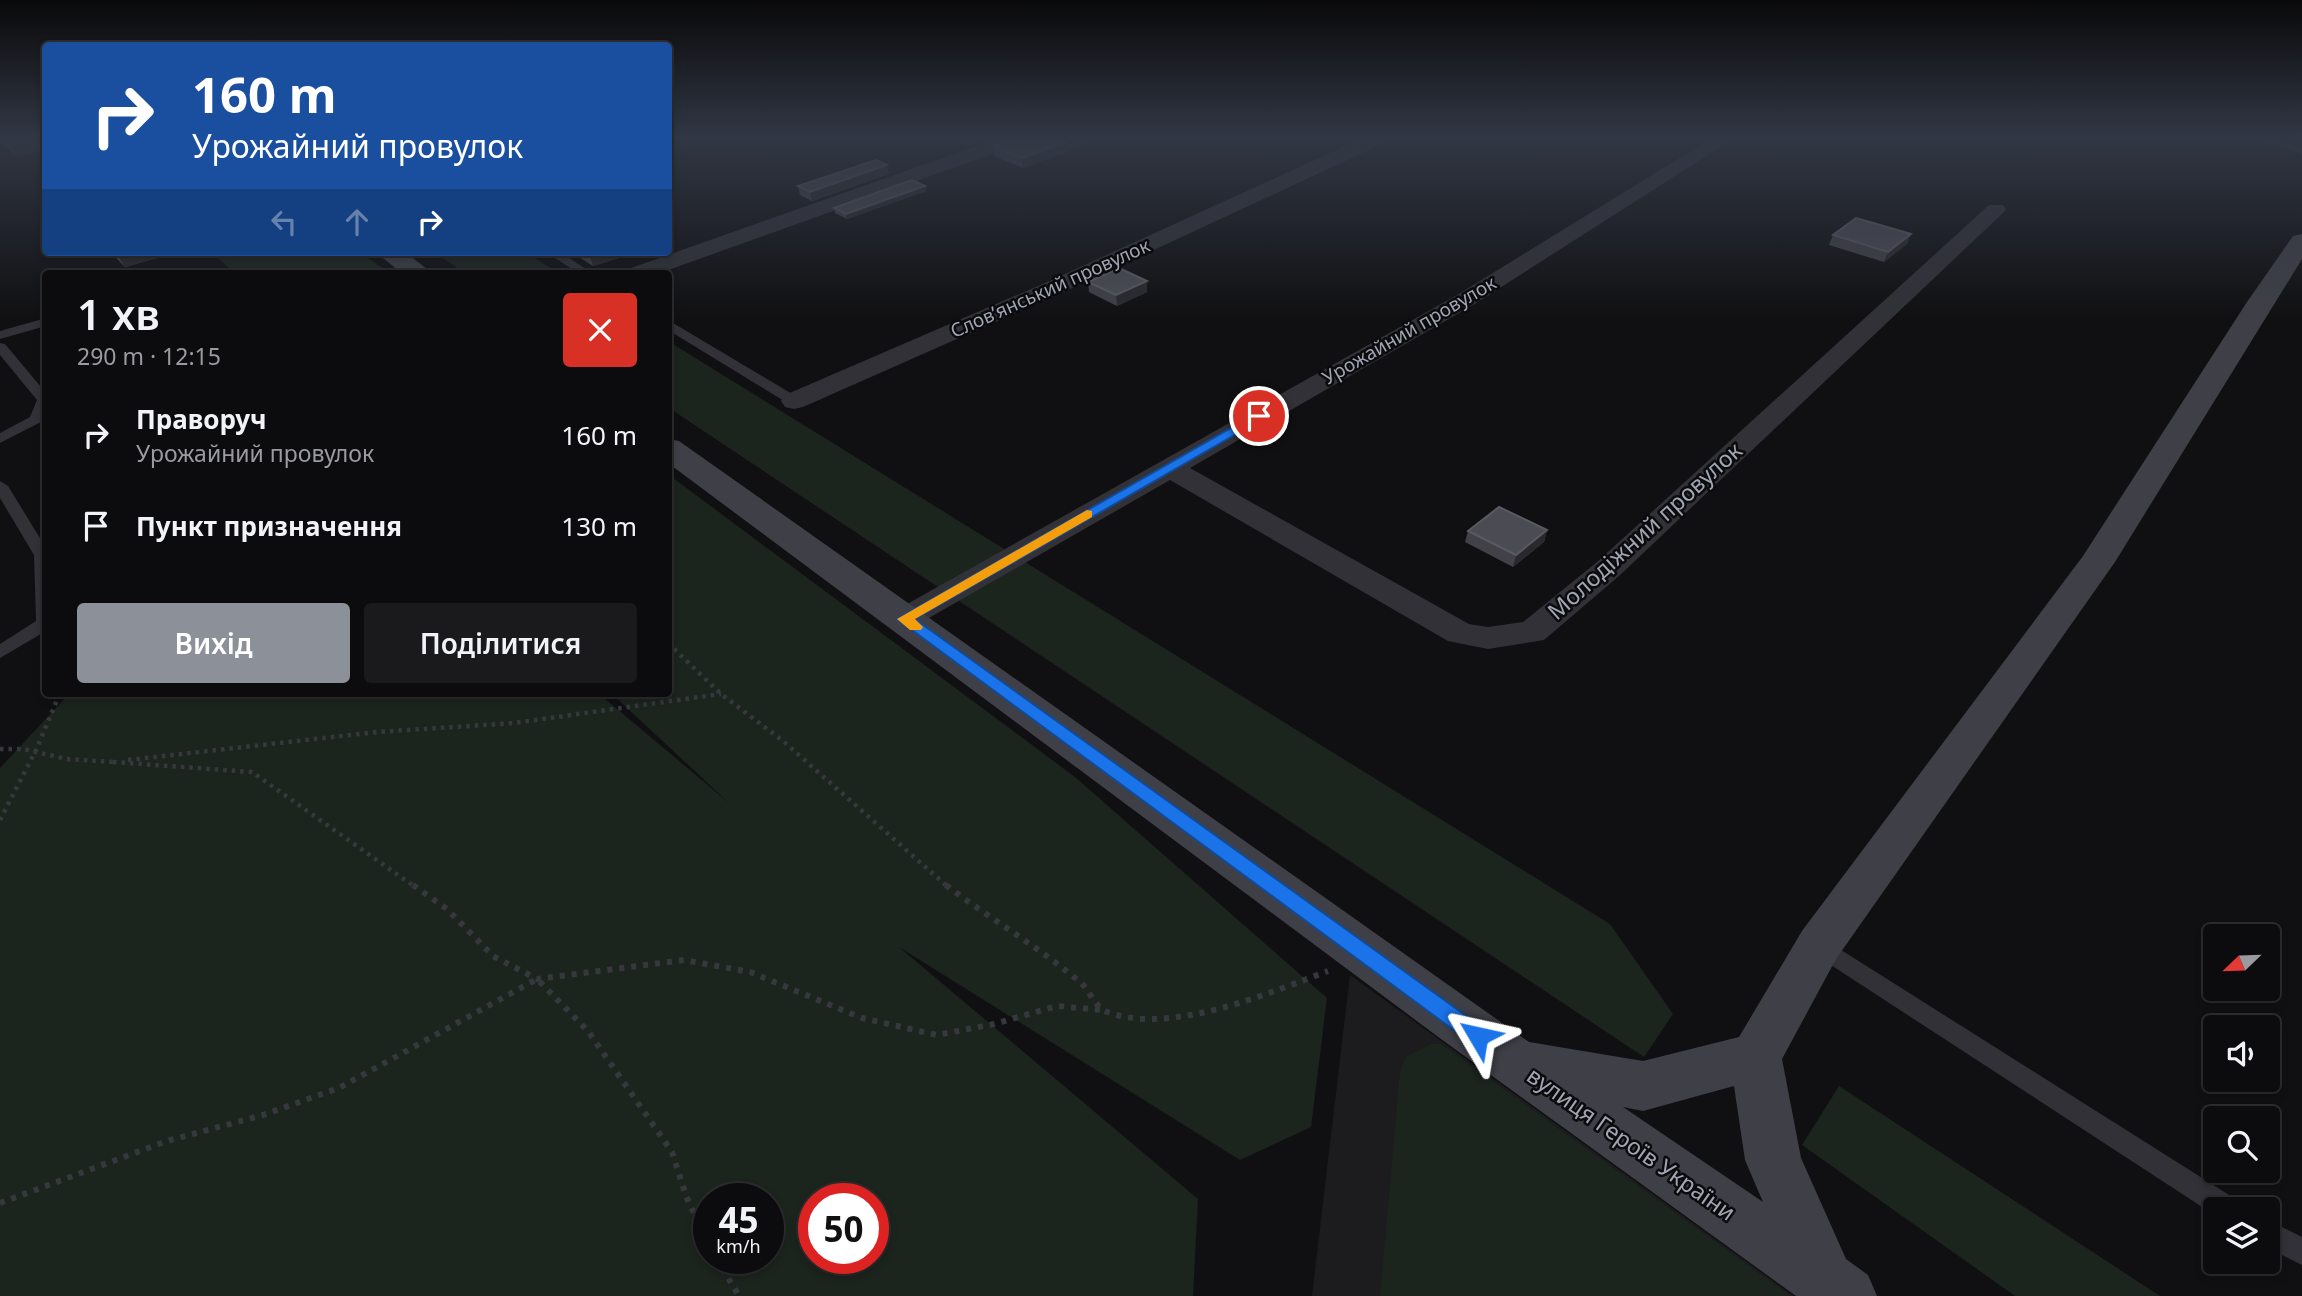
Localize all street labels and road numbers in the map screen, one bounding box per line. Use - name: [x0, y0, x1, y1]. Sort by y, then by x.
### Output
- street label: Словʼянський провулок: [946, 232, 1154, 344]
- street label: Урожайний провулок: [1317, 270, 1501, 390]
- street label: Молодіжний провулок: [1540, 434, 1749, 626]
- street label: вулиця Героїв України: [1521, 1059, 1742, 1227]

